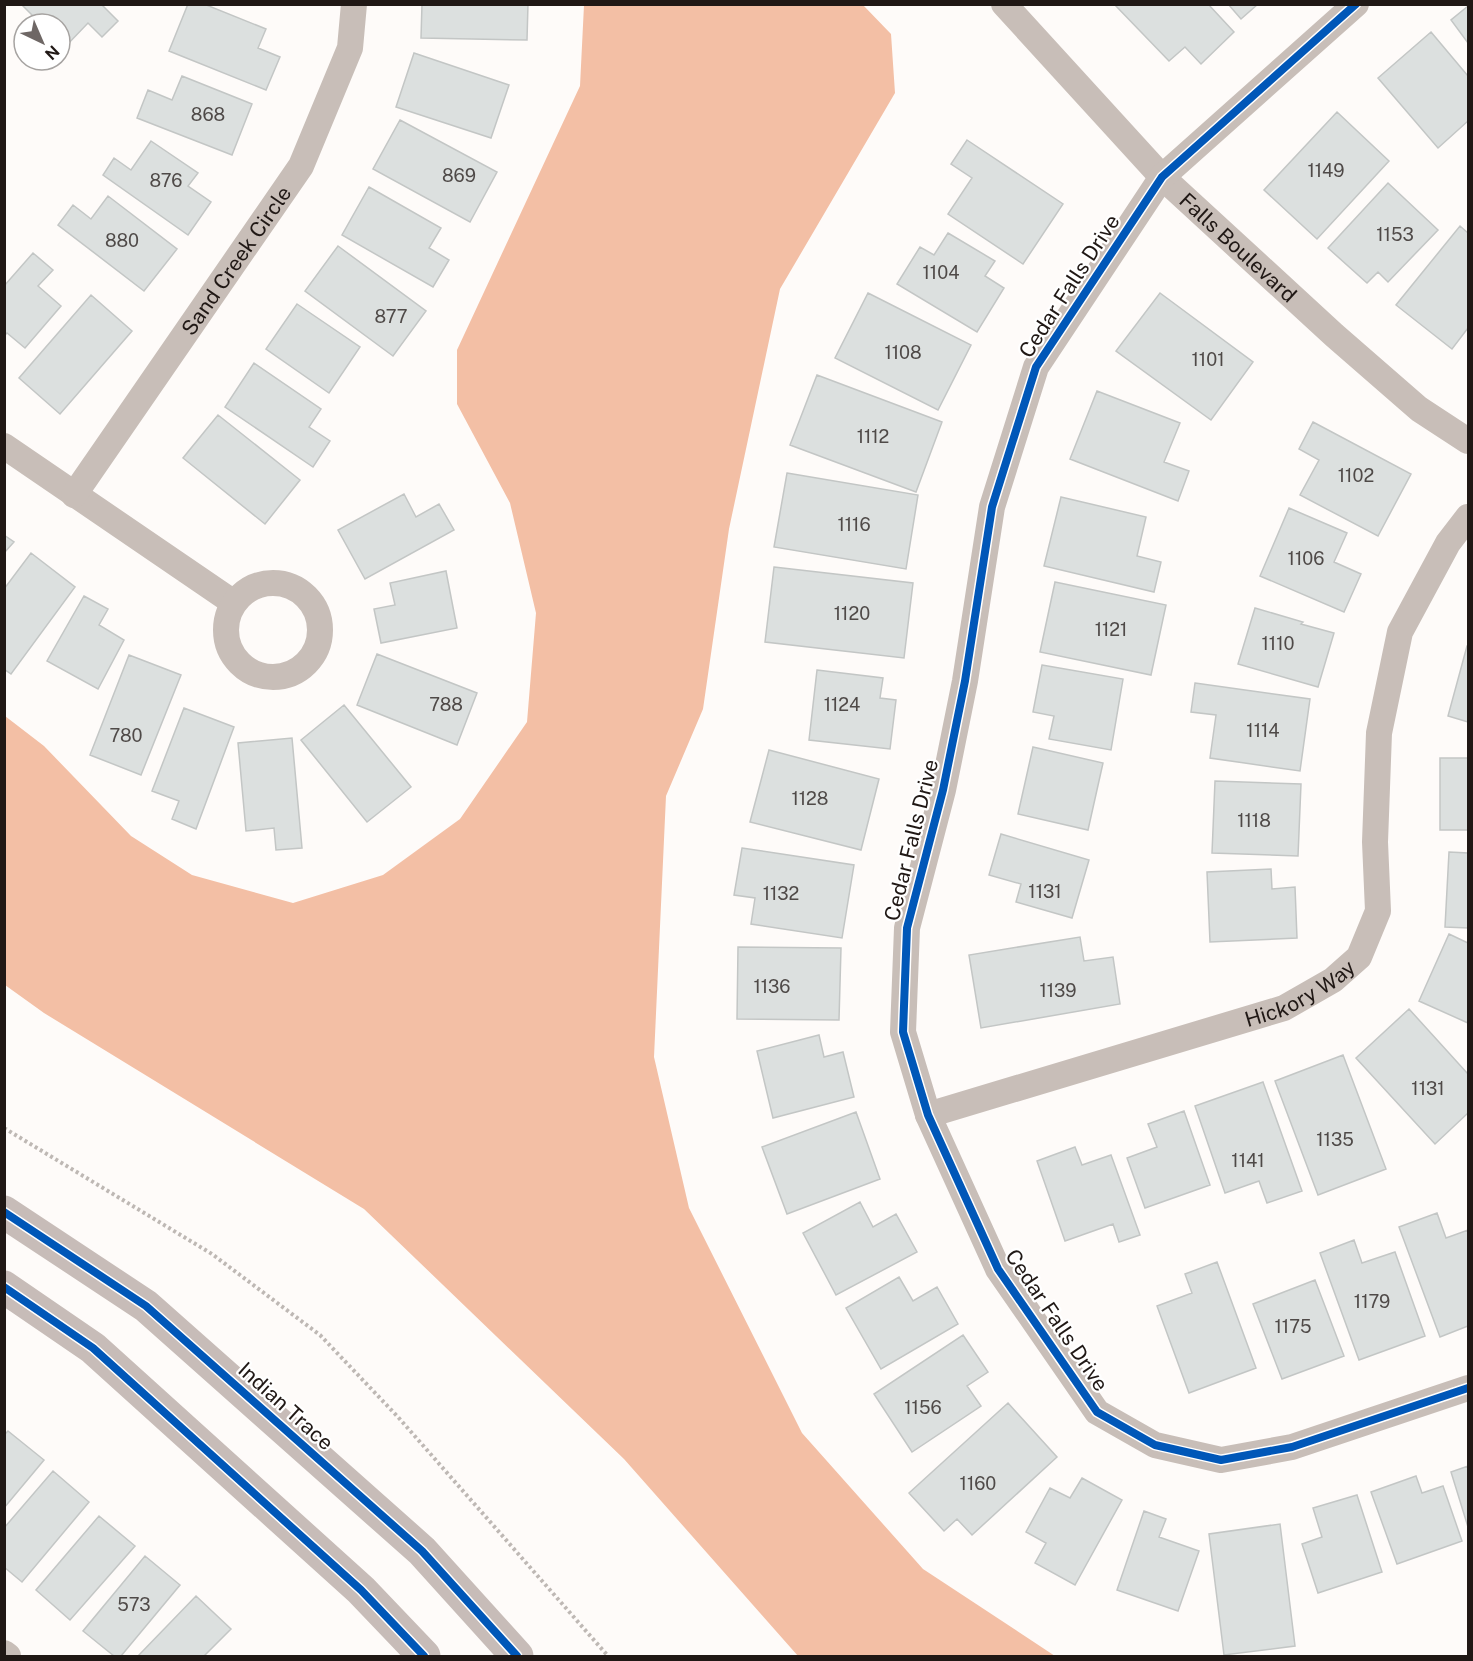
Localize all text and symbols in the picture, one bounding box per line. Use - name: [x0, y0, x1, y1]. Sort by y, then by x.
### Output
- north arrow: [12, 12, 72, 72]
- text: N: [41, 41, 63, 64]
- house number: 868: [191, 104, 225, 125]
- house number: 1149: [1307, 160, 1345, 181]
- house number: 869: [442, 165, 476, 186]
- house number: 876: [150, 170, 183, 191]
- street label: Sand Creek Circle: [176, 181, 296, 340]
- street label: Falls Boulevard: [1175, 187, 1302, 307]
- street label: Cedar Falls Drive: [1013, 210, 1125, 362]
- house number: 1153: [1376, 224, 1414, 245]
- house number: 880: [105, 230, 139, 251]
- house number: 1104: [923, 262, 959, 283]
- house number: 877: [374, 306, 408, 327]
- house number: 1108: [884, 342, 922, 363]
- house number: 1101: [1192, 349, 1225, 370]
- house number: 1112: [857, 426, 889, 447]
- house number: 1102: [1338, 465, 1374, 486]
- house number: 1116: [837, 514, 871, 535]
- house number: 1106: [1288, 548, 1324, 569]
- house number: 1120: [834, 603, 870, 624]
- house number: 1121: [1095, 619, 1127, 640]
- house number: 1110: [1262, 633, 1295, 654]
- house number: 788: [429, 694, 463, 715]
- house number: 1124: [824, 694, 860, 715]
- house number: 1114: [1246, 720, 1280, 741]
- house number: 780: [109, 725, 143, 746]
- street label: Cedar Falls Drive: [879, 757, 943, 923]
- house number: 1128: [791, 788, 829, 809]
- house number: 1118: [1237, 810, 1271, 831]
- house number: 1131: [1028, 881, 1062, 902]
- house number: 1132: [763, 883, 799, 904]
- street label: Hickory Way: [1242, 954, 1360, 1032]
- house number: 1136: [753, 976, 791, 997]
- house number: 1139: [1039, 980, 1077, 1001]
- house number: 1131: [1411, 1078, 1445, 1099]
- house number: 1135: [1316, 1129, 1354, 1150]
- house number: 1141: [1231, 1150, 1265, 1171]
- street label: Cedar Falls Drive: [1000, 1244, 1114, 1396]
- house number: 1179: [1354, 1291, 1390, 1312]
- house number: 1175: [1275, 1316, 1312, 1337]
- street label: Indian Trace: [233, 1357, 339, 1455]
- house number: 1156: [904, 1397, 942, 1418]
- house number: 1160: [960, 1473, 996, 1494]
- house number: 573: [117, 1594, 151, 1615]

